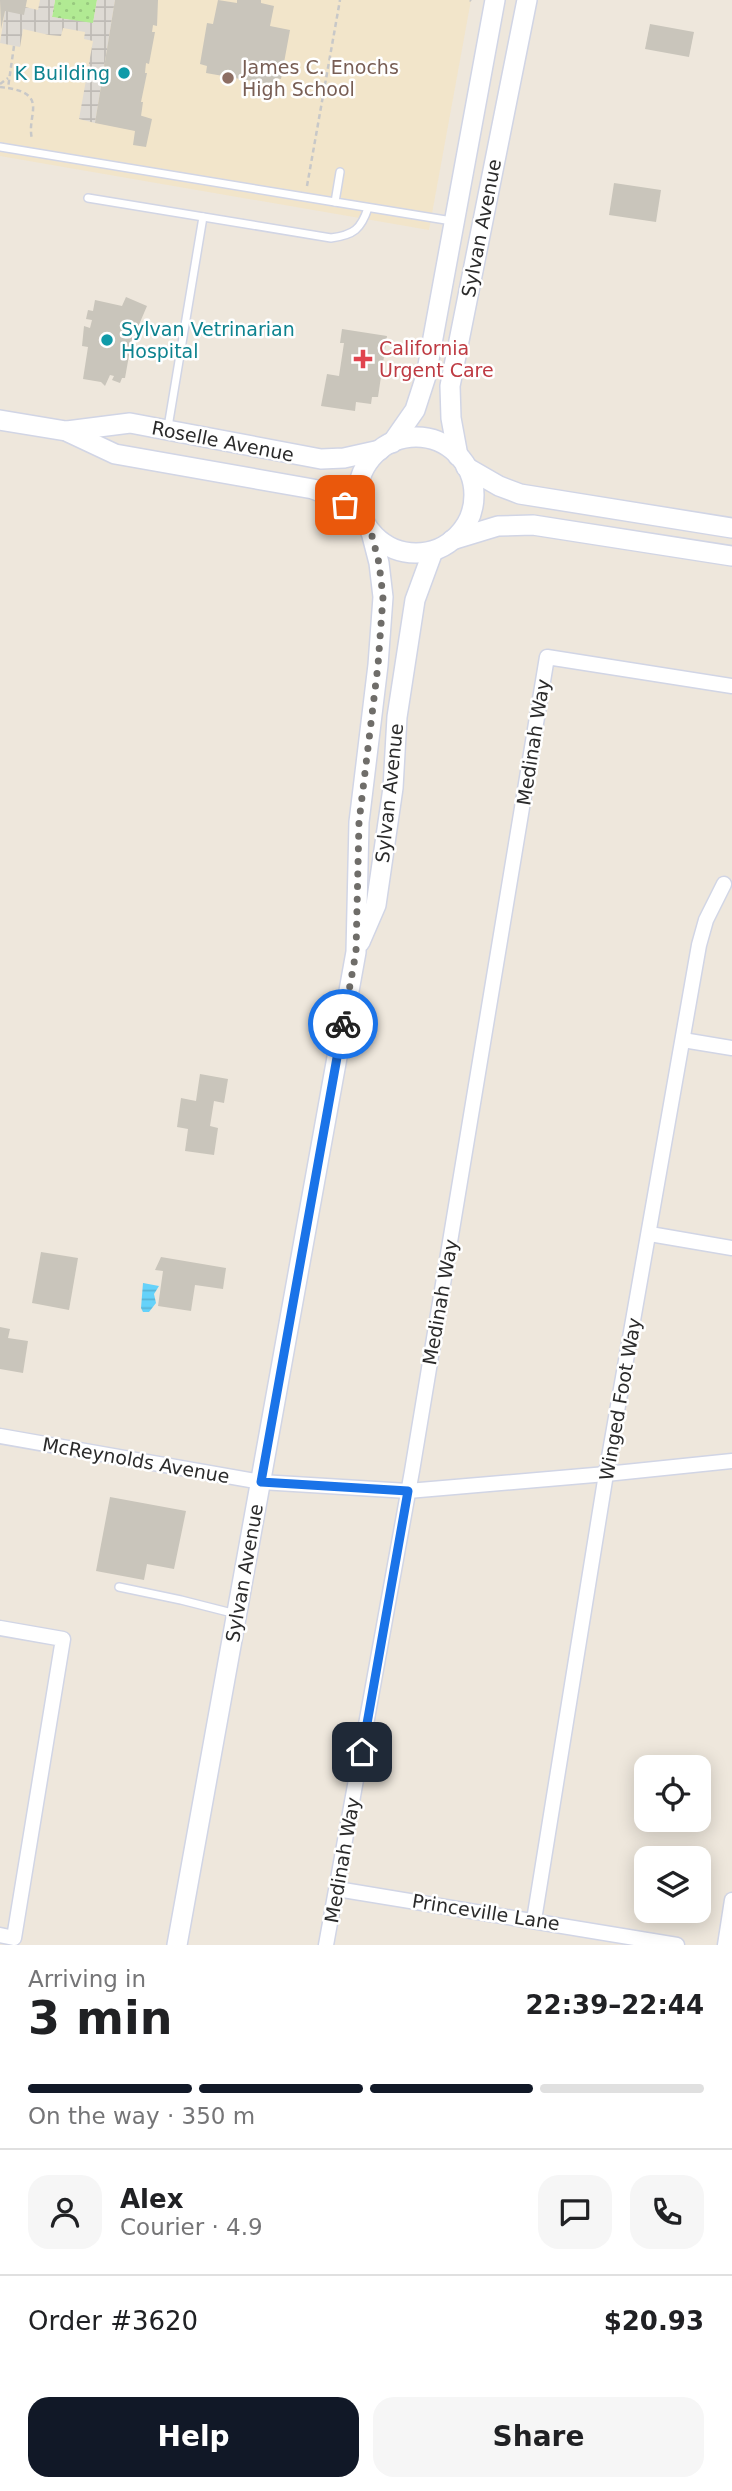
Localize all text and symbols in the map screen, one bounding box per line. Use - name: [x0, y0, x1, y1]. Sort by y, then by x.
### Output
- place label: James C. Enochs High School: [241, 56, 399, 100]
- place label: K Building: [14, 62, 110, 84]
- marker: K Building: [116, 65, 132, 81]
- marker: James C. Enochs High School: [220, 70, 236, 86]
- street label: Sylvan Avenue: [457, 157, 505, 299]
- place label: Sylvan Vetrinarian Hospital: [121, 318, 295, 362]
- marker: Sylvan Vetrinarian Hospital: [99, 332, 115, 348]
- place label: California Urgent Care: [379, 337, 494, 381]
- marker: California Urgent Care: [353, 349, 373, 369]
- street label: Roselle Avenue: [150, 416, 296, 466]
- pin: [315, 475, 375, 535]
- icon: bag: [326, 486, 364, 524]
- street label: Medinah Way: [512, 677, 554, 807]
- street label: Sylvan Avenue: [371, 722, 407, 864]
- courier: [308, 989, 378, 1059]
- icon: bike: [324, 1005, 362, 1043]
- street label: Medinah Way: [418, 1237, 462, 1367]
- street label: Winged Foot Way: [595, 1316, 645, 1482]
- street label: McReynolds Avenue: [41, 1433, 231, 1487]
- street label: Sylvan Avenue: [221, 1502, 267, 1644]
- pin: [332, 1722, 392, 1782]
- icon: home: [343, 1733, 381, 1771]
- map controls: [634, 1755, 711, 1923]
- button: locate: [634, 1755, 711, 1832]
- street label: Medinah Way: [320, 1795, 364, 1925]
- button: layers: [634, 1846, 711, 1923]
- street label: Princeville Lane: [411, 1889, 561, 1935]
- text: Arriving in: [28, 1966, 146, 1992]
- text: 22:39–22:44: [525, 1990, 704, 2020]
- text: 3 min: [28, 1991, 172, 2045]
- text: On the way · 350 m: [28, 2103, 255, 2129]
- button: person: [28, 2175, 102, 2249]
- button: chat: [538, 2175, 612, 2249]
- button: phone: [630, 2175, 704, 2249]
- text: Alex: [120, 2184, 183, 2214]
- text: Courier · 4.9: [120, 2214, 263, 2240]
- text: Order #3620: [28, 2306, 198, 2336]
- text: $20.93: [604, 2306, 704, 2336]
- button: Help: [28, 2397, 359, 2477]
- button: Share: [373, 2397, 704, 2477]

